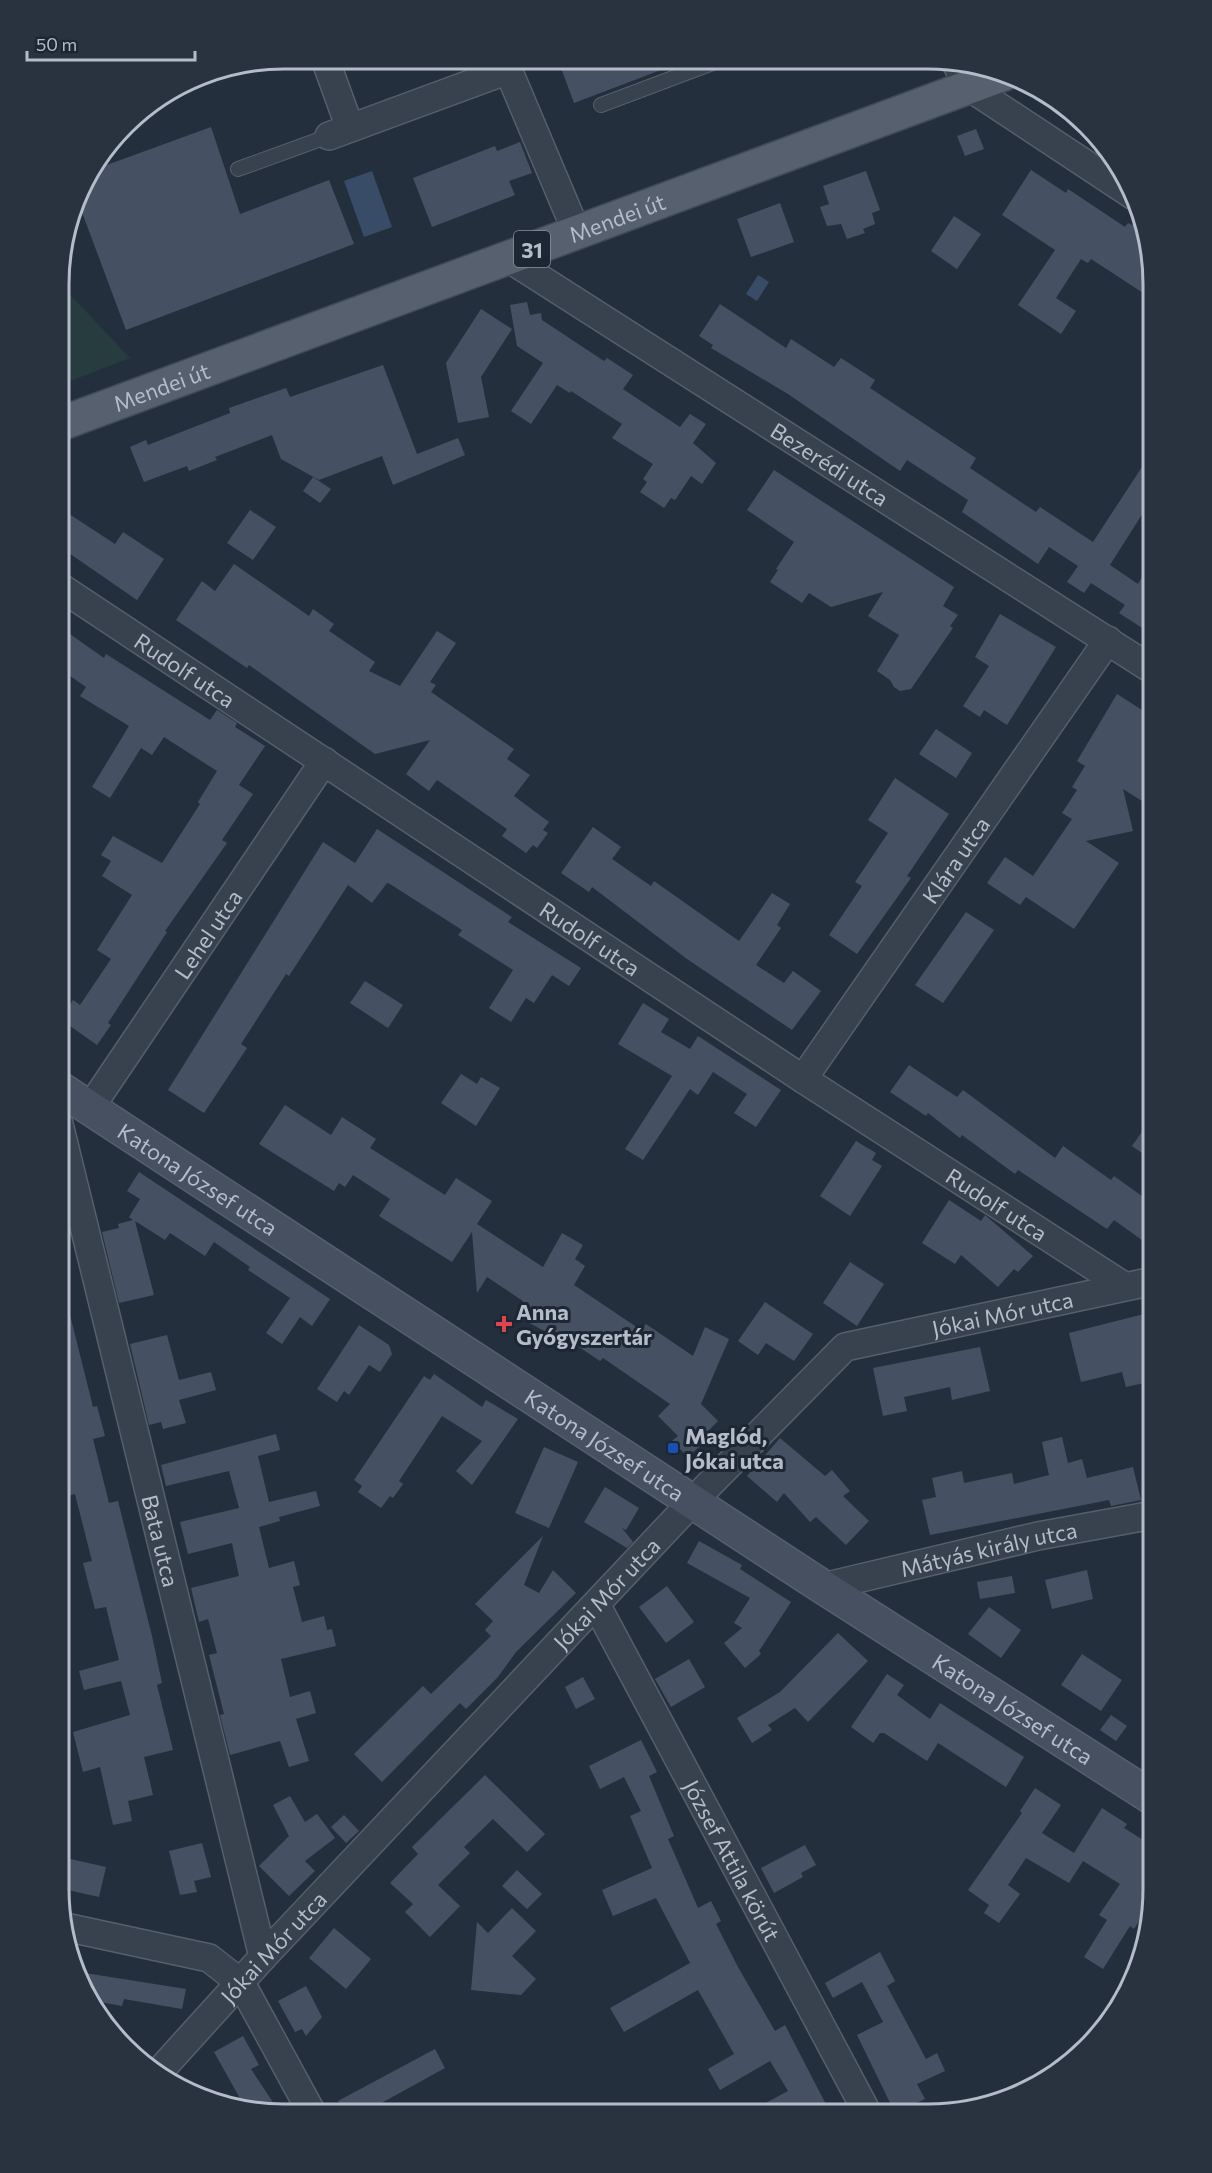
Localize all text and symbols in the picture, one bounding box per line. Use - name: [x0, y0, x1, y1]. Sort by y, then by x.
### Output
- scale bar: [27, 24, 195, 62]
- text: 50 m: [36, 33, 77, 55]
- street label: Mendei út: [565, 187, 669, 248]
- road number: 31: [514, 231, 550, 267]
- street label: Mendei út: [109, 356, 213, 417]
- street label: Bezerédi utca: [766, 416, 894, 511]
- street label: Rudolf utca: [130, 627, 240, 713]
- street label: Klára utca: [916, 811, 995, 908]
- street label: Lehel utca: [168, 884, 247, 984]
- street label: Rudolf utca: [535, 895, 646, 981]
- street label: Katona József utca: [113, 1117, 283, 1241]
- street label: Rudolf utca: [941, 1162, 1053, 1247]
- street label: Jókai Mór utca: [929, 1285, 1075, 1342]
- place label: Anna Gyógyszertár: [516, 1298, 652, 1350]
- marker: Anna Gyógyszertár: [497, 1317, 511, 1331]
- street label: Katona József utca: [520, 1383, 690, 1506]
- place label: Maglód, Jókai utca: [685, 1422, 784, 1474]
- marker: Maglód, Jókai utca: [666, 1441, 680, 1455]
- street label: Bata utca: [137, 1492, 185, 1590]
- street label: Mátyás király utca: [897, 1516, 1079, 1582]
- street label: Jókai Mór utca: [547, 1532, 665, 1655]
- street label: Katona József utca: [928, 1647, 1098, 1770]
- street label: József Attila körút: [679, 1775, 787, 1945]
- street label: Jókai Mór utca: [214, 1885, 332, 2009]

